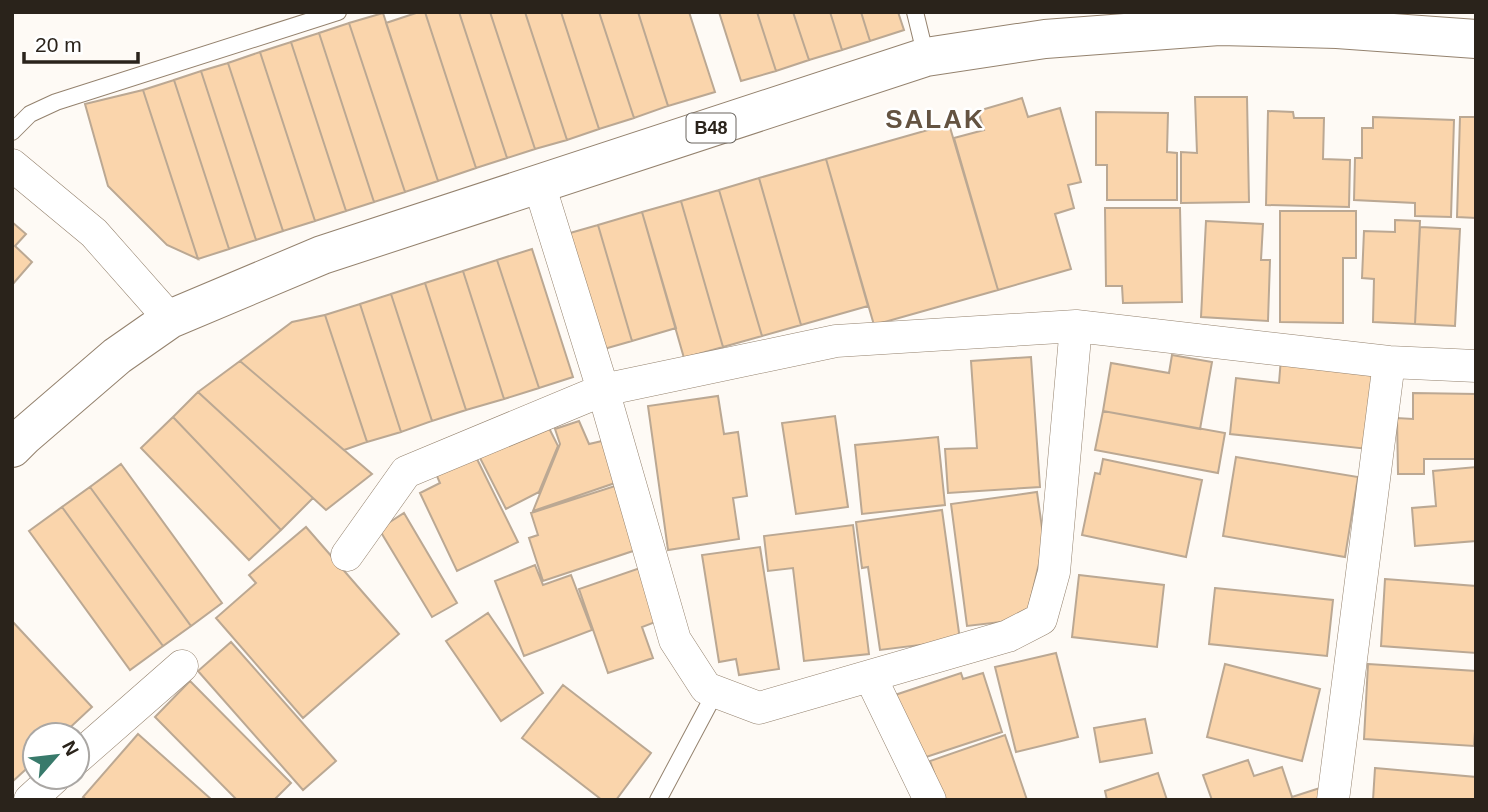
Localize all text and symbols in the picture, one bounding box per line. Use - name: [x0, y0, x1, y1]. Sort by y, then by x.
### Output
- scale bar: [24, 21, 138, 65]
- text: 20 m: [35, 33, 82, 56]
- district label: SALAK: [885, 104, 985, 134]
- road number: B48: [686, 113, 736, 142]
- north arrow: [21, 721, 91, 791]
- text: N: [58, 737, 83, 759]

